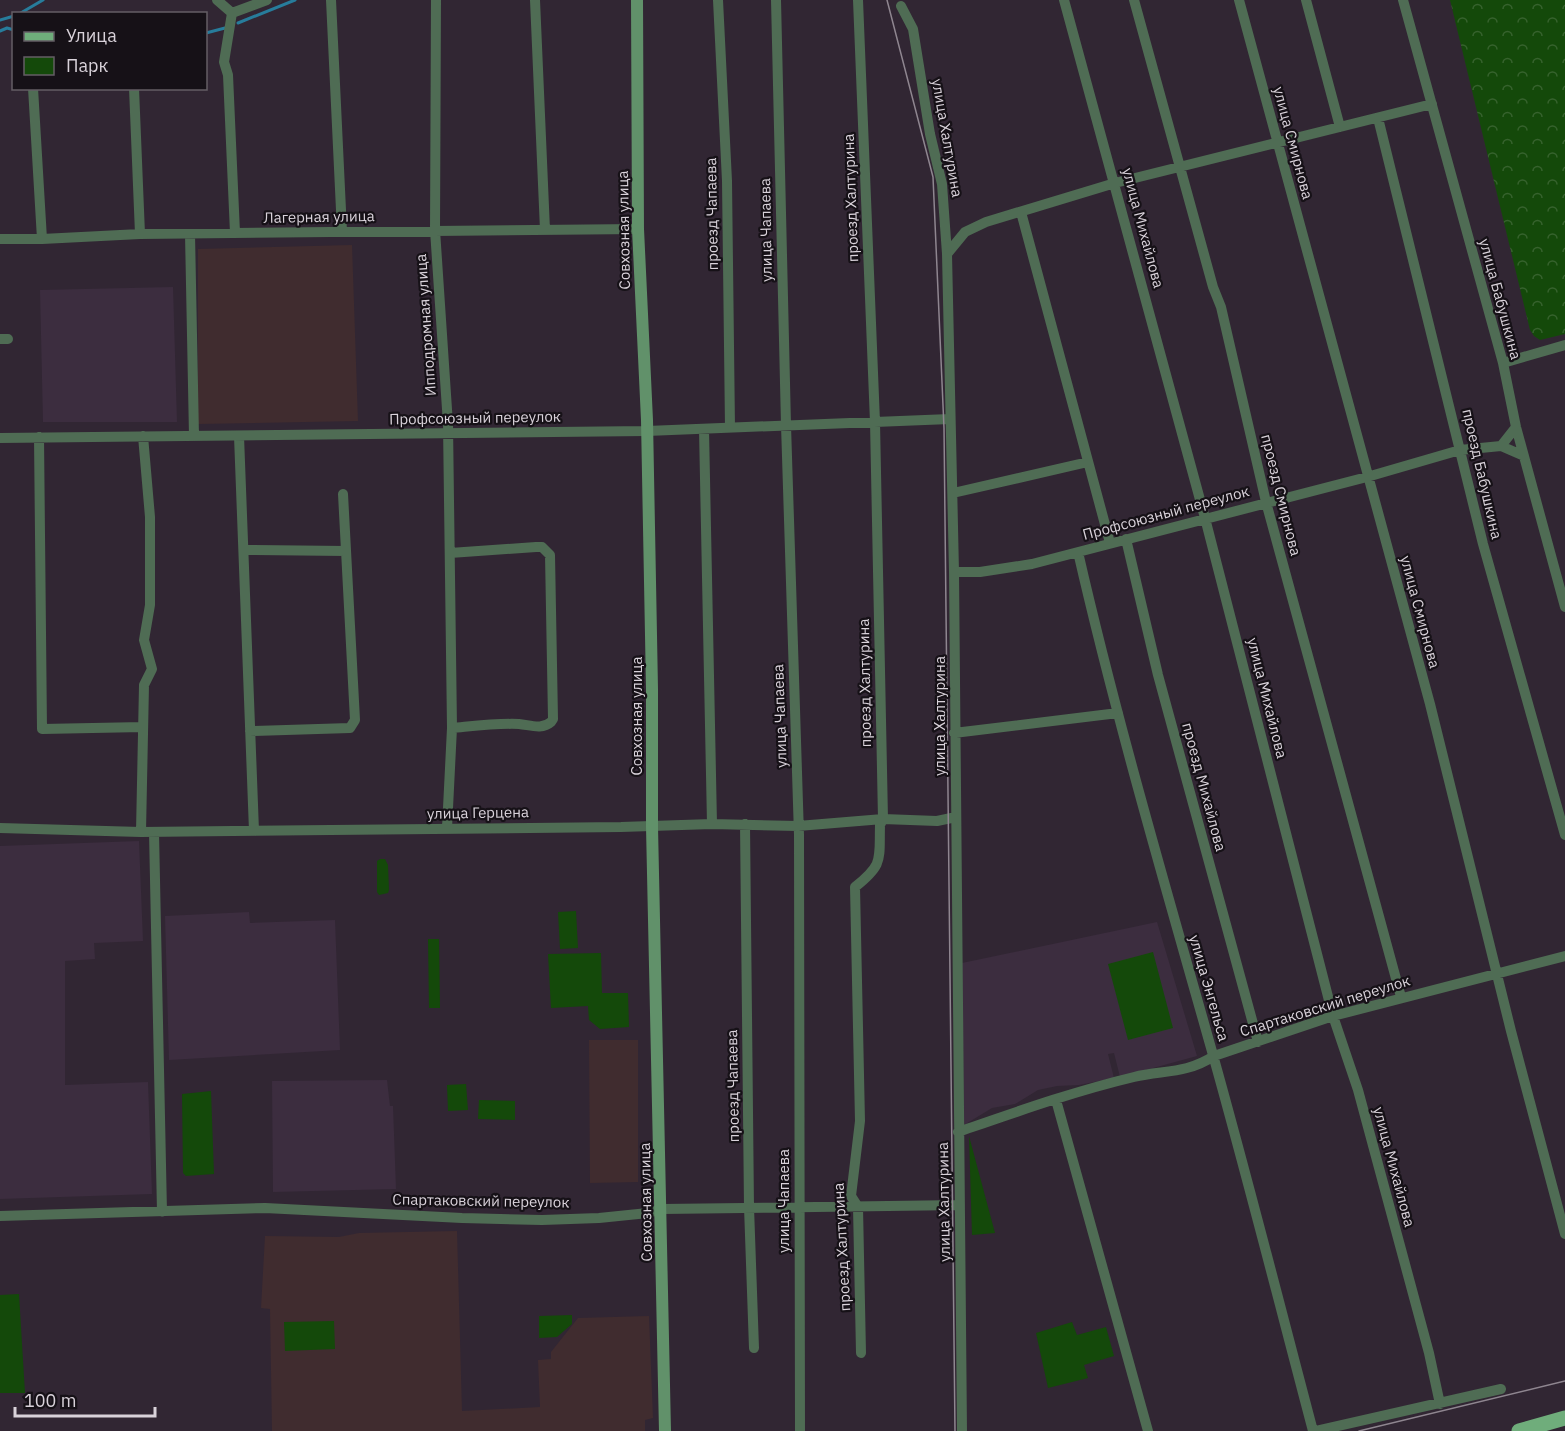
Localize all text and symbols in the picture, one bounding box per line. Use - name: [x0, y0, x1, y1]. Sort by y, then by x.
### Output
- legend: [12, 12, 207, 90]
- text: Улица: [66, 24, 117, 47]
- text: Парк: [66, 54, 109, 77]
- street label: улица Халтурина: [928, 77, 967, 199]
- street label: улица Смирнова: [1269, 84, 1318, 201]
- street label: проезд Халтурина: [839, 133, 862, 263]
- street label: проезд Чапаева: [701, 157, 722, 271]
- street label: улица Михайлова: [1118, 166, 1169, 290]
- street label: Совхозная улица: [613, 170, 634, 290]
- street label: улица Чапаева: [755, 178, 776, 282]
- street label: Лагерная улица: [263, 206, 375, 227]
- street label: улица Бабушкина: [1475, 236, 1526, 361]
- street label: Ипподромная улица: [411, 253, 440, 397]
- street label: Профсоюзный переулок: [389, 407, 561, 428]
- street label: проезд Бабушкина: [1458, 407, 1507, 541]
- street label: проезд Смирнова: [1257, 432, 1306, 558]
- street label: Профсоюзный переулок: [1080, 481, 1251, 544]
- street label: улица Смирнова: [1396, 553, 1445, 670]
- street label: проезд Халтурина: [854, 619, 875, 748]
- street label: улица Михайлова: [1243, 636, 1292, 760]
- street label: улица Халтурина: [930, 656, 949, 776]
- street label: Совхозная улица: [627, 657, 646, 775]
- street label: улица Чапаева: [768, 664, 791, 768]
- street label: проезд Михайлова: [1178, 720, 1231, 853]
- street label: улица Герцена: [427, 802, 529, 823]
- street label: улица Энгельса: [1185, 933, 1234, 1043]
- street label: Спартаковский переулок: [1237, 971, 1412, 1041]
- street label: проезд Чапаева: [722, 1029, 743, 1143]
- street label: улица Михайлова: [1369, 1105, 1420, 1229]
- street label: Совхозная улица: [635, 1142, 656, 1262]
- street label: улица Халтурина: [933, 1142, 954, 1262]
- street label: улица Чапаева: [774, 1149, 793, 1253]
- street label: проезд Халтурина: [829, 1182, 854, 1312]
- street label: Спартаковский переулок: [392, 1189, 570, 1212]
- scale bar: [15, 1380, 154, 1418]
- text: 100 m: [24, 1389, 76, 1412]

